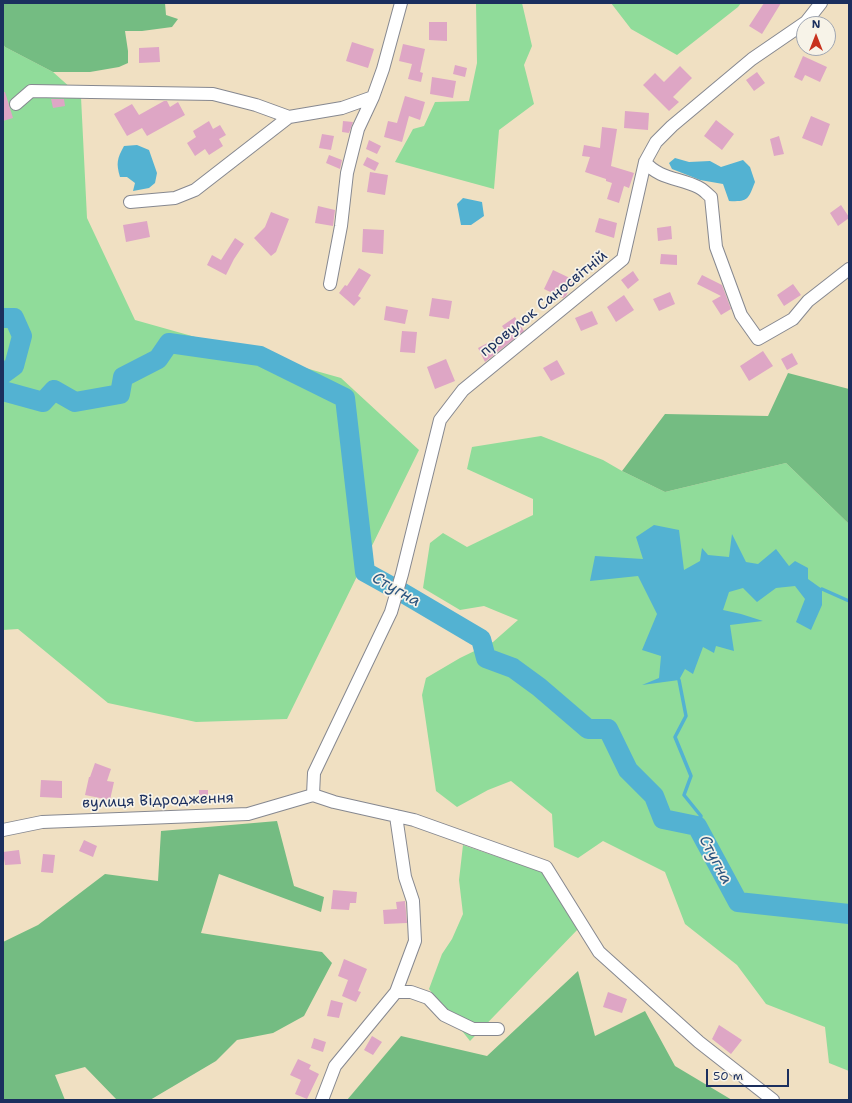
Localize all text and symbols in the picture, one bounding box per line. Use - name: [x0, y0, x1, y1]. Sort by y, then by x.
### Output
- north arrow: [796, 16, 836, 56]
- text: N: [812, 17, 820, 32]
- street label: провулок Саносвітній: [477, 247, 611, 361]
- water label: Стугна: [368, 569, 424, 611]
- street label: вулиця Відродження: [82, 789, 234, 813]
- water label: Стугна: [694, 832, 736, 888]
- scale bar: [708, 1061, 791, 1087]
- text: 50 m: [713, 1068, 743, 1084]

